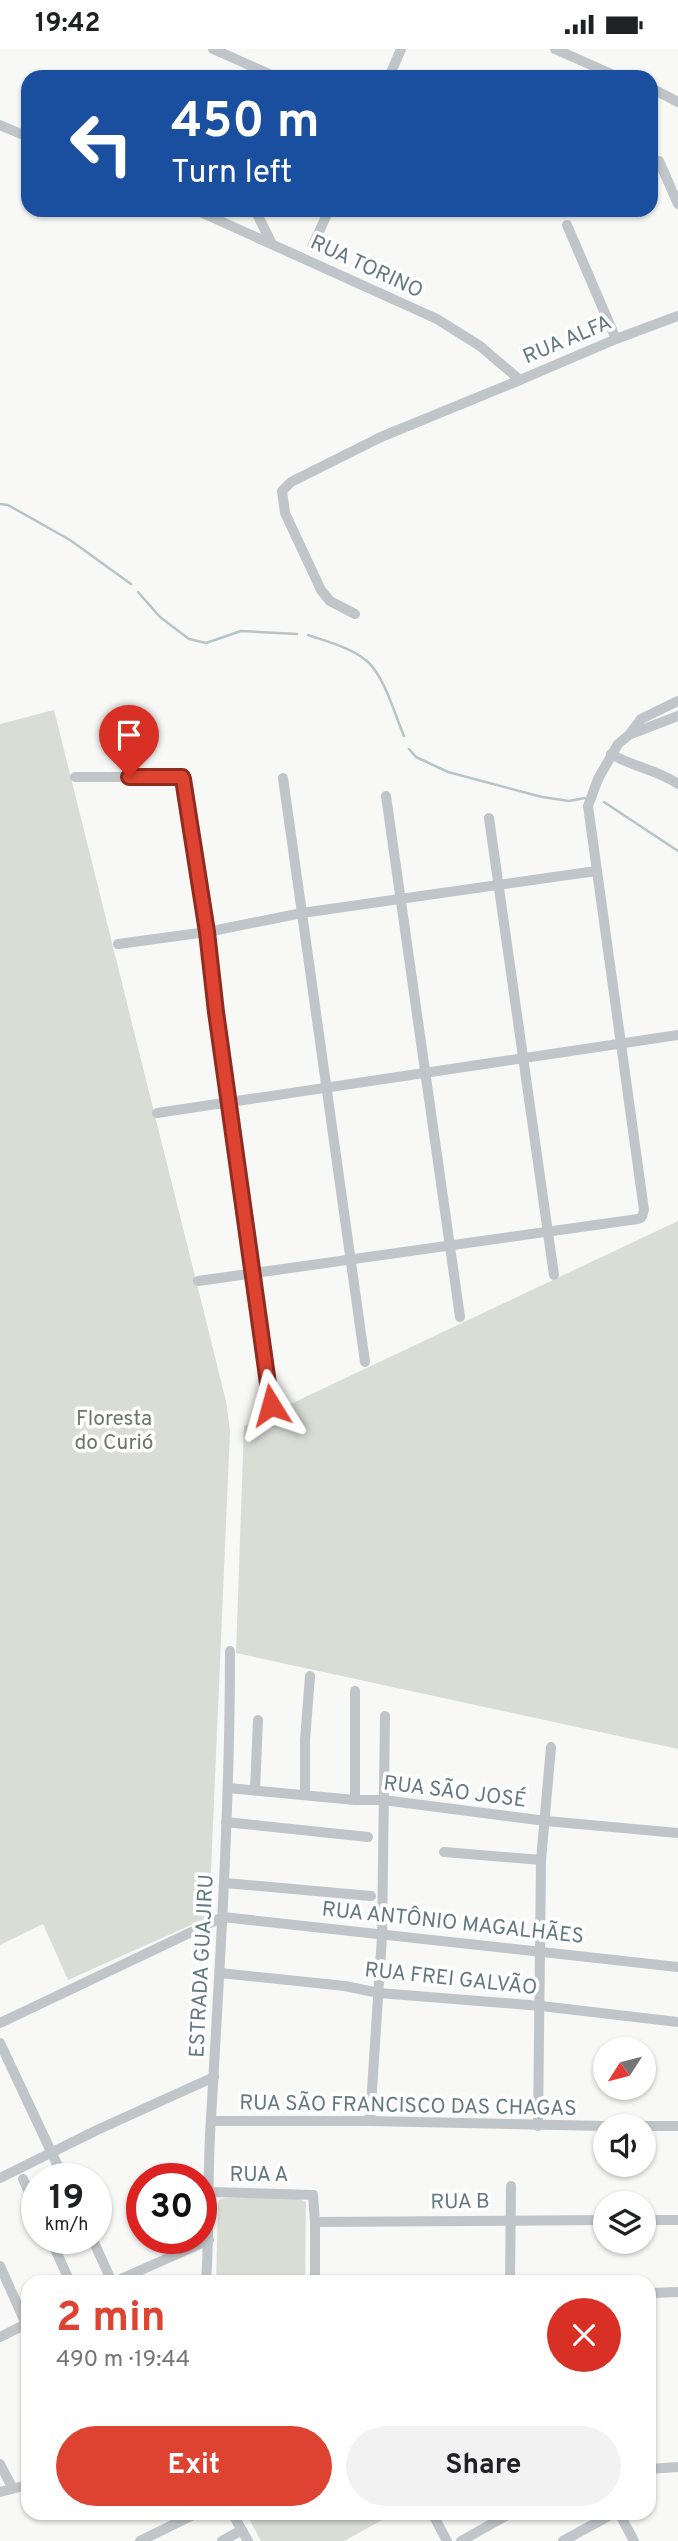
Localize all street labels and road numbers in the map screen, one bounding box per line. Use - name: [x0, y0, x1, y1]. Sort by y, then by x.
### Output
- street label: RUA TORINO: [306, 229, 427, 305]
- street label: RUA ALFA: [519, 310, 616, 371]
- street label: RUA SÃO JOSÉ: [382, 1769, 528, 1815]
- street label: ESTRADA GUAJIRU: [184, 1874, 221, 2059]
- street label: RUA ANTÔNIO MAGALHÃES: [320, 1895, 585, 1951]
- street label: RUA FREI GALVÃO: [363, 1957, 539, 2002]
- street label: RUA SÃO FRANCISCO DAS CHAGAS: [239, 2090, 577, 2123]
- street label: RUA A: [229, 2162, 289, 2189]
- street label: RUA B: [430, 2188, 490, 2217]

